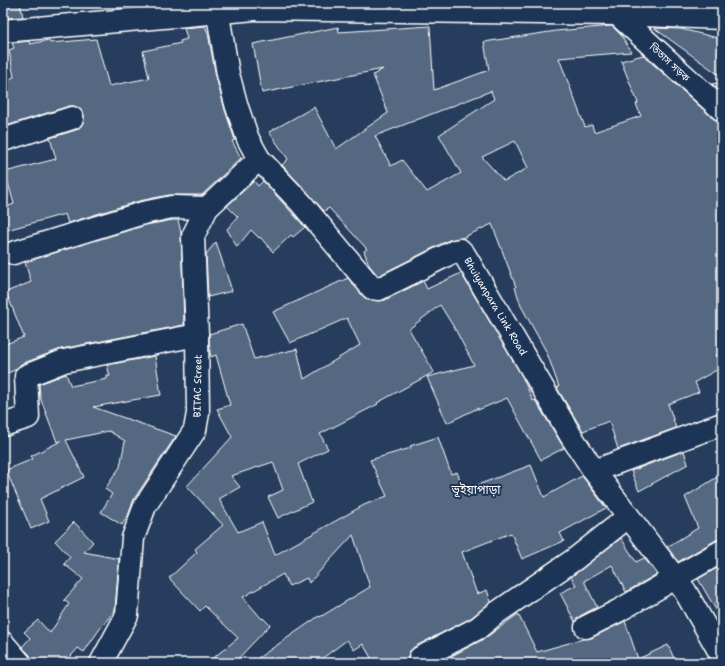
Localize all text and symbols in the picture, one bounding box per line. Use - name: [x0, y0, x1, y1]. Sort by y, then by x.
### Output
- street label: তিতাস সড়ক: [646, 40, 693, 85]
- street label: Bhuiyanpara Link Road: [461, 255, 530, 358]
- street label: BITAC Street: [190, 355, 205, 418]
- district label: ভূইয়াপাড়া: [450, 482, 501, 498]

